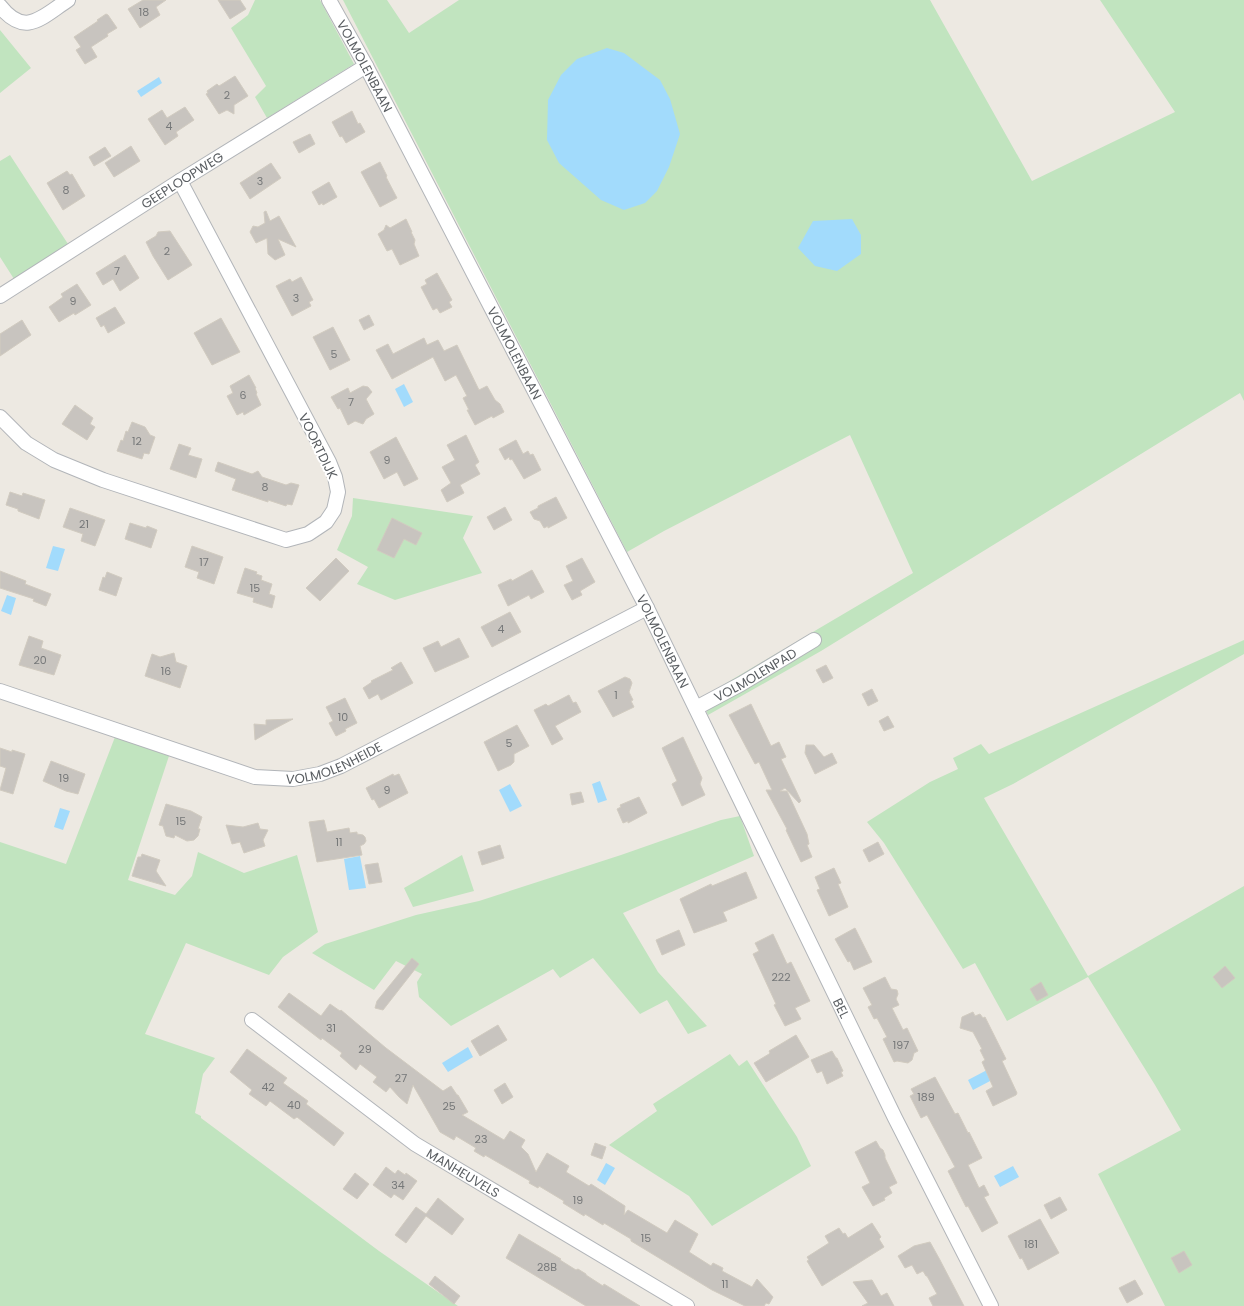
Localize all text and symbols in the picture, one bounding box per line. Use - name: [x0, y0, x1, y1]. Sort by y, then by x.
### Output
- house number: 18: [139, 4, 149, 20]
- street label: VOLMOLENBAAN: [332, 16, 398, 115]
- house number: 2: [224, 87, 230, 103]
- house number: 4: [166, 118, 173, 134]
- street label: GEEPLOOPWEG: [137, 147, 227, 213]
- house number: 3: [257, 173, 263, 189]
- house number: 8: [63, 182, 70, 198]
- house number: 2: [164, 243, 170, 259]
- house number: 7: [114, 263, 120, 279]
- house number: 3: [293, 290, 299, 306]
- house number: 9: [70, 293, 77, 309]
- street label: VOLMOLENBAAN: [483, 303, 547, 403]
- house number: 5: [331, 346, 338, 362]
- house number: 6: [240, 387, 247, 403]
- house number: 7: [348, 394, 354, 410]
- street label: VOORTDIJK: [294, 410, 342, 482]
- house number: 12: [132, 433, 142, 449]
- house number: 9: [384, 452, 391, 468]
- house number: 8: [262, 479, 269, 495]
- house number: 21: [79, 516, 89, 532]
- house number: 17: [199, 554, 209, 570]
- house number: 15: [250, 580, 260, 596]
- street label: VOLMOLENBAAN: [632, 591, 694, 691]
- house number: 4: [498, 621, 505, 637]
- street label: VOLMOLENPAD: [711, 643, 800, 706]
- house number: 20: [33, 652, 47, 668]
- house number: 16: [161, 663, 171, 679]
- house number: 1: [614, 687, 618, 703]
- house number: 10: [338, 709, 348, 725]
- house number: 5: [506, 735, 513, 751]
- street label: VOLMOLENHEIDE: [285, 737, 385, 789]
- house number: 19: [59, 770, 69, 786]
- house number: 9: [384, 782, 391, 798]
- house number: 15: [176, 813, 186, 829]
- house number: 11: [335, 834, 343, 850]
- house number: 222: [772, 969, 790, 985]
- street label: BEL: [829, 995, 855, 1022]
- house number: 31: [326, 1020, 336, 1036]
- house number: 197: [893, 1037, 909, 1053]
- house number: 29: [358, 1041, 372, 1057]
- house number: 27: [395, 1070, 407, 1086]
- house number: 42: [261, 1079, 275, 1095]
- house number: 189: [917, 1089, 935, 1105]
- house number: 40: [287, 1097, 301, 1113]
- house number: 25: [442, 1098, 456, 1114]
- house number: 23: [475, 1131, 487, 1147]
- street label: MANHEUVELS: [423, 1144, 503, 1202]
- house number: 34: [391, 1177, 405, 1193]
- house number: 19: [573, 1192, 583, 1208]
- house number: 15: [641, 1230, 651, 1246]
- house number: 181: [1024, 1236, 1038, 1252]
- house number: 28B: [537, 1259, 557, 1275]
- house number: 11: [721, 1276, 729, 1292]

